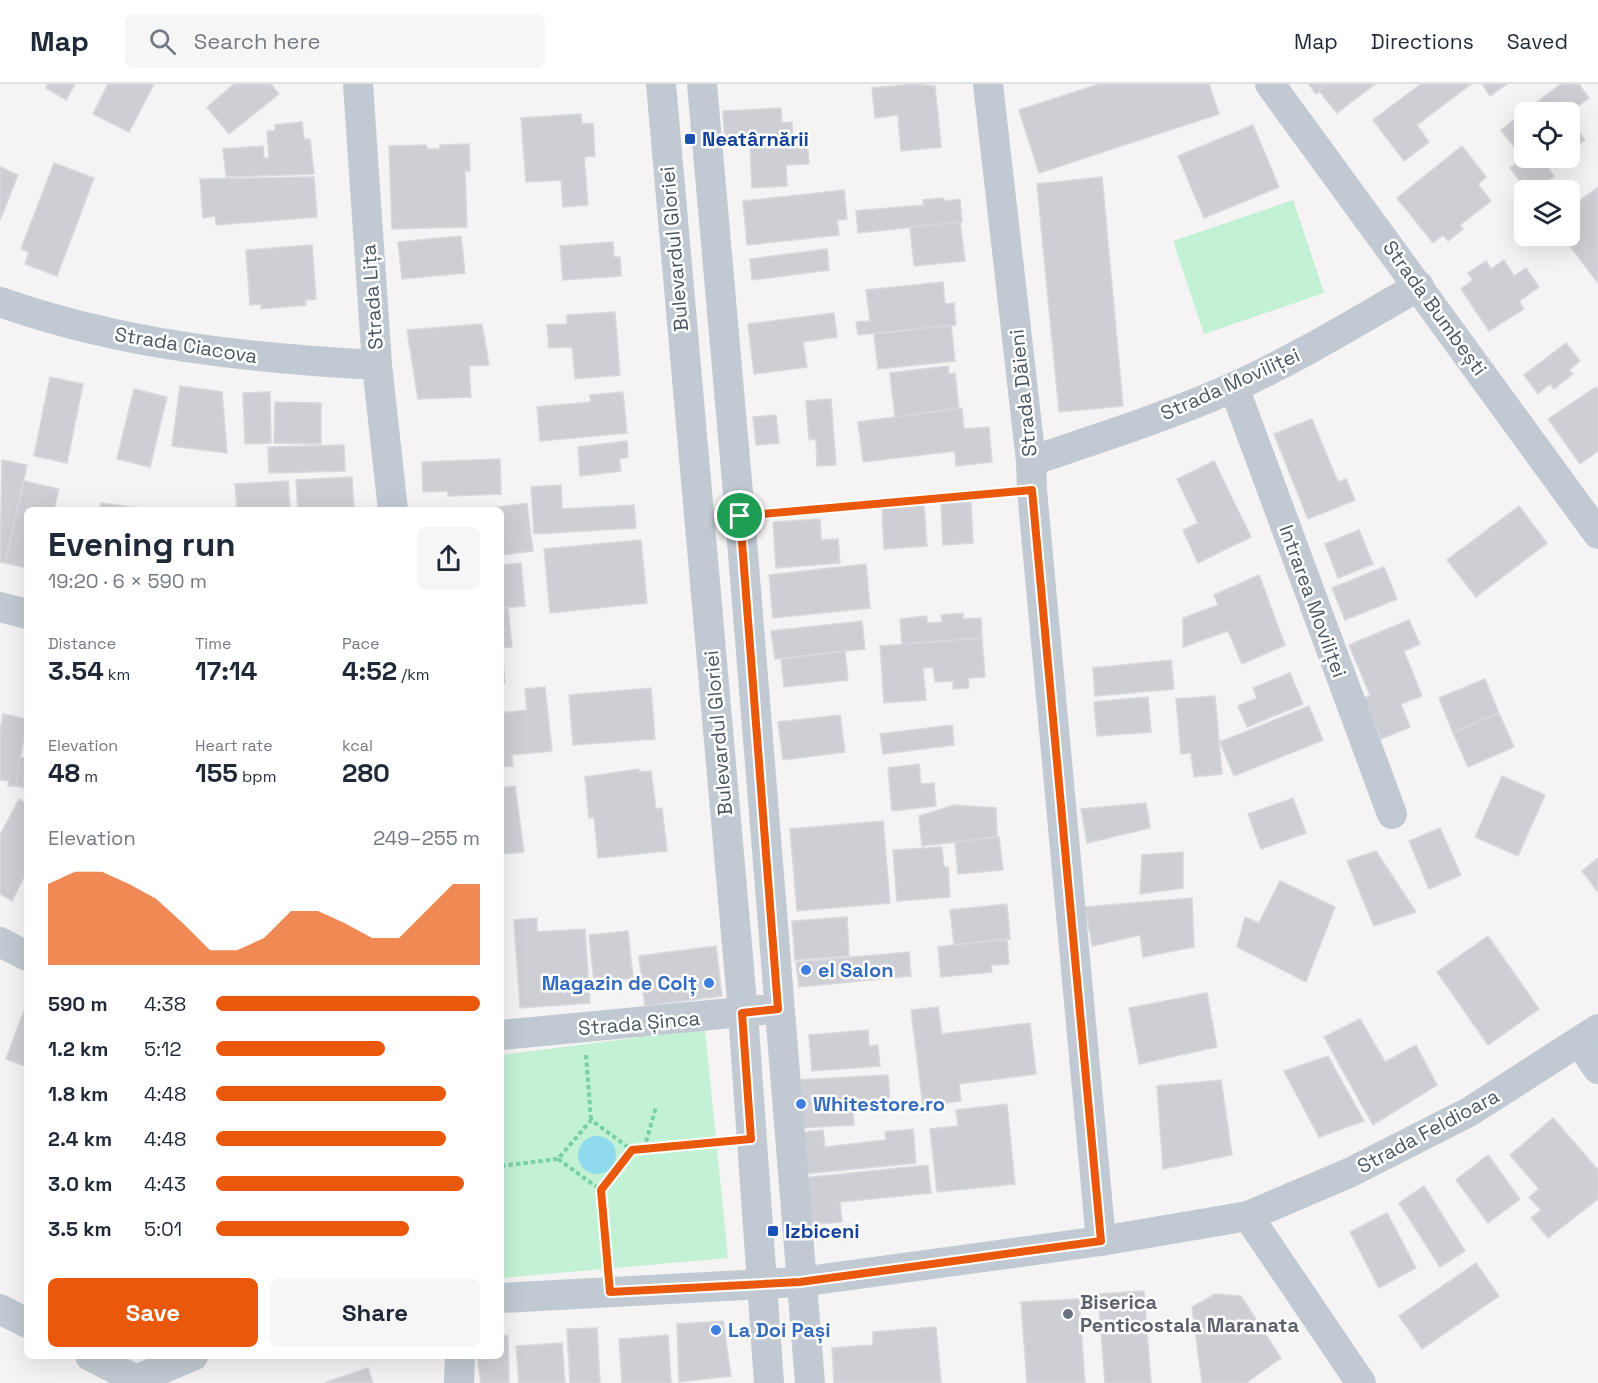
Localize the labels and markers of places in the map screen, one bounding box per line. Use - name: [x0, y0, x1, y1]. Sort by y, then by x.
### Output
- place label: Neatârnării: [702, 126, 809, 152]
- marker: Neatârnării: [683, 132, 697, 146]
- pin: [714, 490, 765, 541]
- place label: el Salon: [818, 957, 894, 983]
- marker: el Salon: [799, 963, 813, 977]
- place label: Magazin de Colț: [542, 970, 697, 997]
- marker: Magazin de Colț: [702, 976, 716, 990]
- place label: Whitestore.ro: [813, 1091, 945, 1117]
- marker: Whitestore.ro: [794, 1097, 808, 1111]
- place label: Izbiceni: [785, 1218, 860, 1244]
- marker: Izbiceni: [766, 1224, 780, 1238]
- place label: Biserica Penticostala Maranata: [1080, 1289, 1299, 1338]
- marker: Biserica Penticostala Maranata: [1061, 1307, 1075, 1321]
- place label: La Doi Pași: [728, 1317, 831, 1344]
- marker: La Doi Pași: [709, 1323, 723, 1337]

